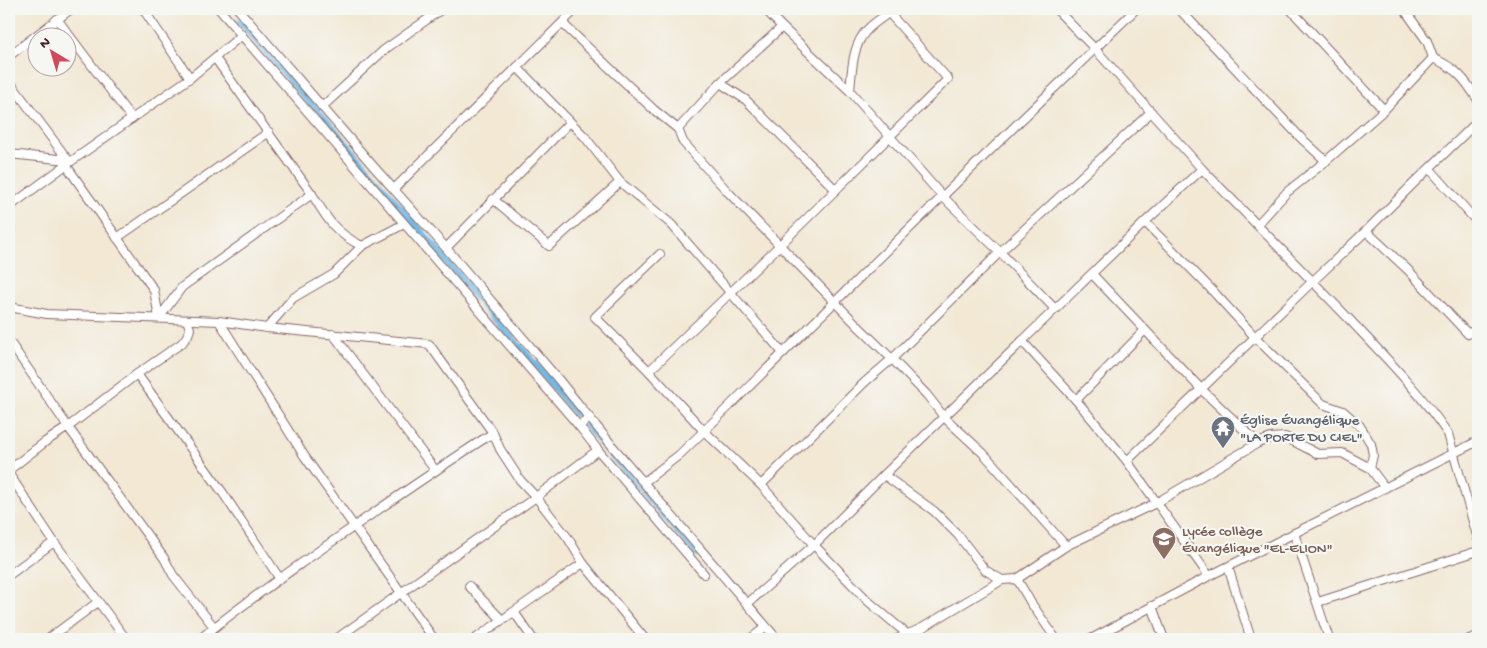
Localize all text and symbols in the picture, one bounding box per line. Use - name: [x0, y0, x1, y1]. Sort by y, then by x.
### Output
- north arrow: [28, 28, 78, 78]
- text: N: [37, 34, 54, 53]
- place label: Église Évangélique "LA PORTE DU CIEL": [1240, 412, 1363, 447]
- temple icon: Église Évangélique "LA PORTE DU CIEL": [1210, 415, 1236, 449]
- place label: Lycée collège Évangélique "EL-ELION": [1182, 523, 1333, 558]
- school or university icon: Lycée collège Évangélique "EL-ELION": [1151, 526, 1177, 560]

